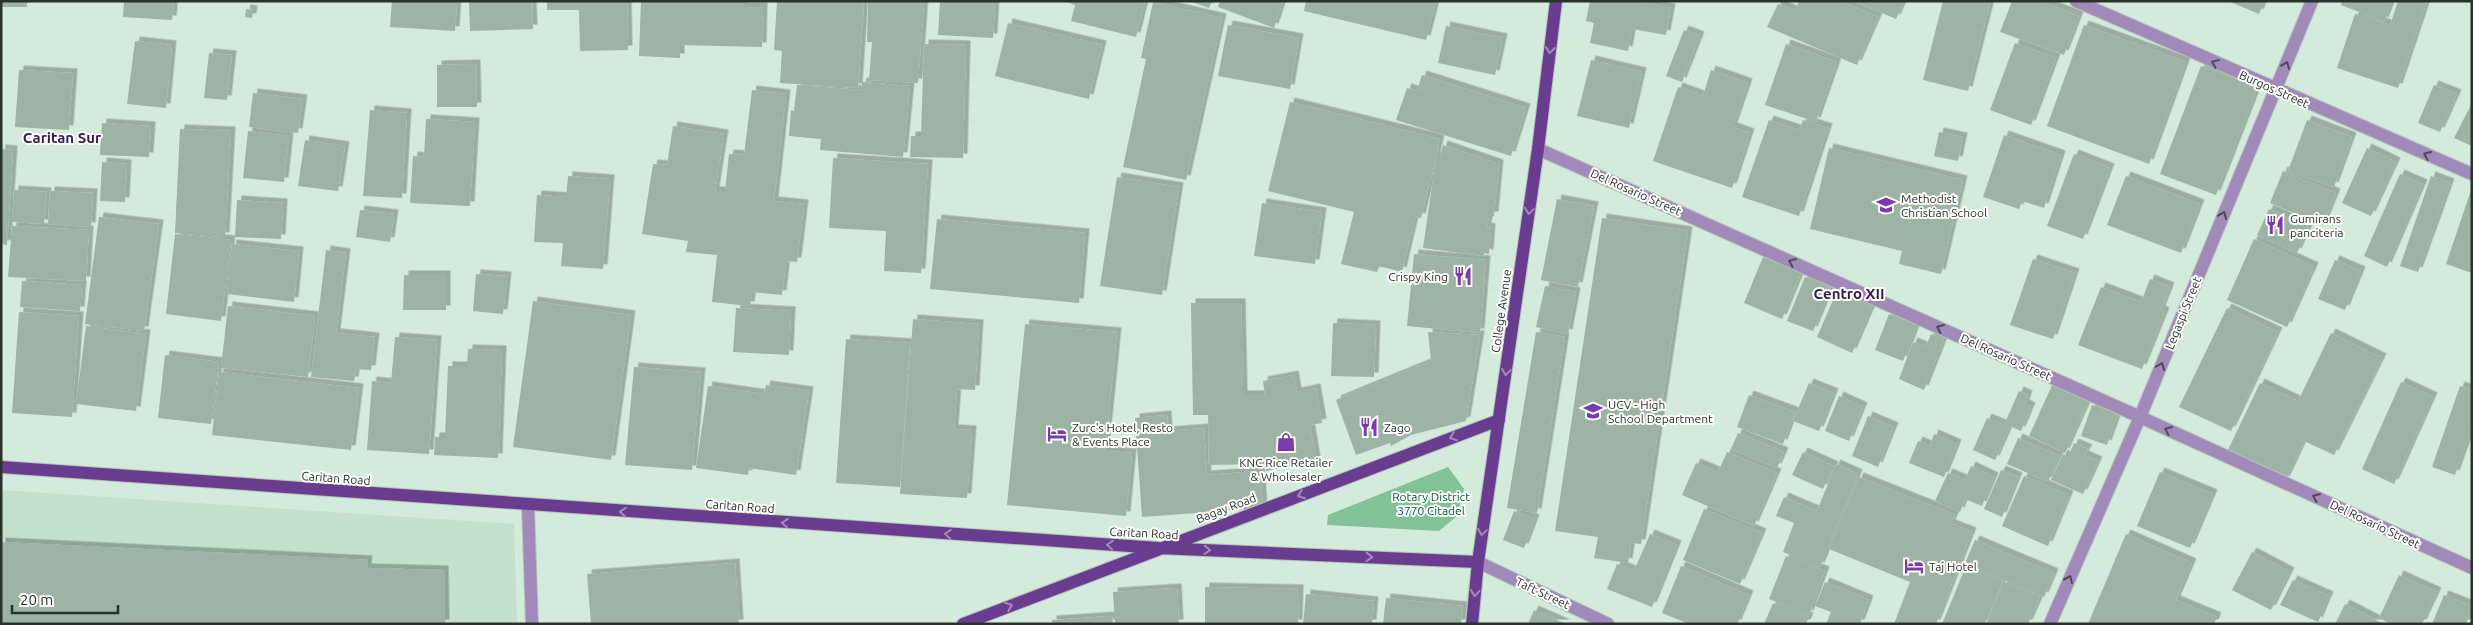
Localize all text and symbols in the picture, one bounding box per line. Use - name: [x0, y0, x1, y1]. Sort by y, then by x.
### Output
- one-way arrow: [1545, 46, 1556, 54]
- one-way arrow: [2211, 58, 2220, 69]
- one-way arrow: [2279, 61, 2290, 70]
- street label: Burgos Street: [2237, 68, 2311, 110]
- district label: Caritan Sur: [23, 129, 102, 146]
- one-way arrow: [2423, 150, 2432, 161]
- street label: Del Rosario Street: [1589, 166, 1683, 218]
- place label: Methodist Christian School: [1901, 192, 1987, 219]
- school or university icon: Methodist Christian School: [1875, 194, 1897, 216]
- one-way arrow: [1524, 207, 1535, 215]
- one-way arrow: [2217, 211, 2228, 220]
- place label: Gumirans panciteria: [2290, 212, 2343, 239]
- restaurant icon: Gumirans panciteria: [2264, 214, 2286, 236]
- one-way arrow: [1788, 257, 1797, 268]
- restaurant icon: Crispy King: [1452, 265, 1474, 287]
- street label: College Avenue: [1489, 269, 1513, 353]
- place label: Crispy King: [1388, 270, 1448, 283]
- street label: Legaspi Street: [2163, 275, 2204, 351]
- district label: Centro XII: [1814, 285, 1884, 302]
- one-way arrow: [1936, 323, 1945, 334]
- street label: Del Rosario Street: [1959, 331, 2053, 383]
- one-way arrow: [2156, 362, 2166, 370]
- one-way arrow: [1501, 368, 1512, 376]
- place label: UCV - High School Department: [1608, 398, 1713, 425]
- school or university icon: UCV - High School Department: [1582, 400, 1604, 422]
- restaurant icon: Zago: [1358, 416, 1380, 438]
- place label: Zurc's Hotel, Resto & Events Place: [1072, 421, 1173, 448]
- place label: Zago: [1384, 421, 1411, 434]
- hotel icon: Zurc's Hotel, Resto & Events Place: [1046, 423, 1068, 445]
- one-way arrow: [2164, 425, 2173, 436]
- shop icon: KNC Rice Retailer & Wholesaler: [1275, 431, 1297, 453]
- one-way arrow: [1450, 431, 1458, 441]
- place label: KNC Rice Retailer & Wholesaler: [1239, 456, 1333, 483]
- street label: Caritan Road: [301, 469, 371, 487]
- one-way arrow: [1297, 488, 1306, 499]
- park label: Rotary District 3770 Citadel: [1392, 490, 1470, 517]
- street label: Bagay Road: [1194, 491, 1258, 525]
- one-way arrow: [2312, 493, 2321, 504]
- street label: Caritan Road: [705, 497, 775, 515]
- street label: Del Rosario Street: [2328, 497, 2422, 551]
- one-way arrow: [619, 507, 627, 518]
- one-way arrow: [781, 518, 789, 529]
- street label: Caritan Road: [1109, 525, 1179, 541]
- one-way arrow: [943, 529, 951, 540]
- one-way arrow: [1477, 529, 1488, 537]
- one-way arrow: [1105, 540, 1113, 551]
- one-way arrow: [1203, 545, 1211, 556]
- one-way arrow: [1366, 552, 1374, 563]
- hotel icon: Taj Hotel: [1903, 555, 1925, 577]
- place label: Taj Hotel: [1929, 560, 1977, 573]
- street label: Taft Street: [1514, 575, 1572, 611]
- one-way arrow: [2063, 575, 2074, 584]
- scale bar: [12, 582, 119, 614]
- one-way arrow: [1470, 589, 1481, 597]
- text: 20 m: [20, 591, 53, 608]
- one-way arrow: [1004, 602, 1012, 612]

